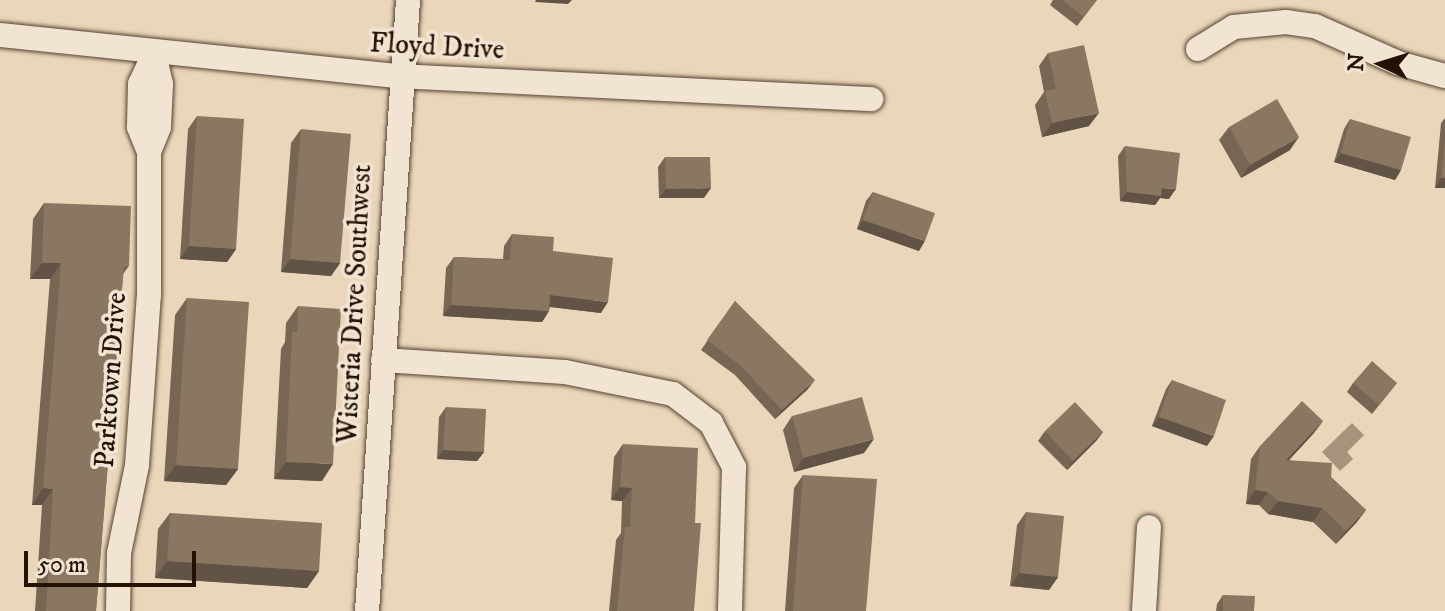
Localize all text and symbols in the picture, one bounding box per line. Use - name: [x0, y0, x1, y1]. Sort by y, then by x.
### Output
- north arrow: [1341, 24, 1421, 104]
- street label: Floyd Drive: [369, 27, 505, 67]
- text: N: [1342, 52, 1371, 72]
- street label: Wisteria Drive Southwest: [331, 163, 379, 445]
- street label: Parktown Drive: [88, 291, 134, 469]
- scale bar: [28, 535, 200, 585]
- text: 50 m: [38, 550, 86, 580]

